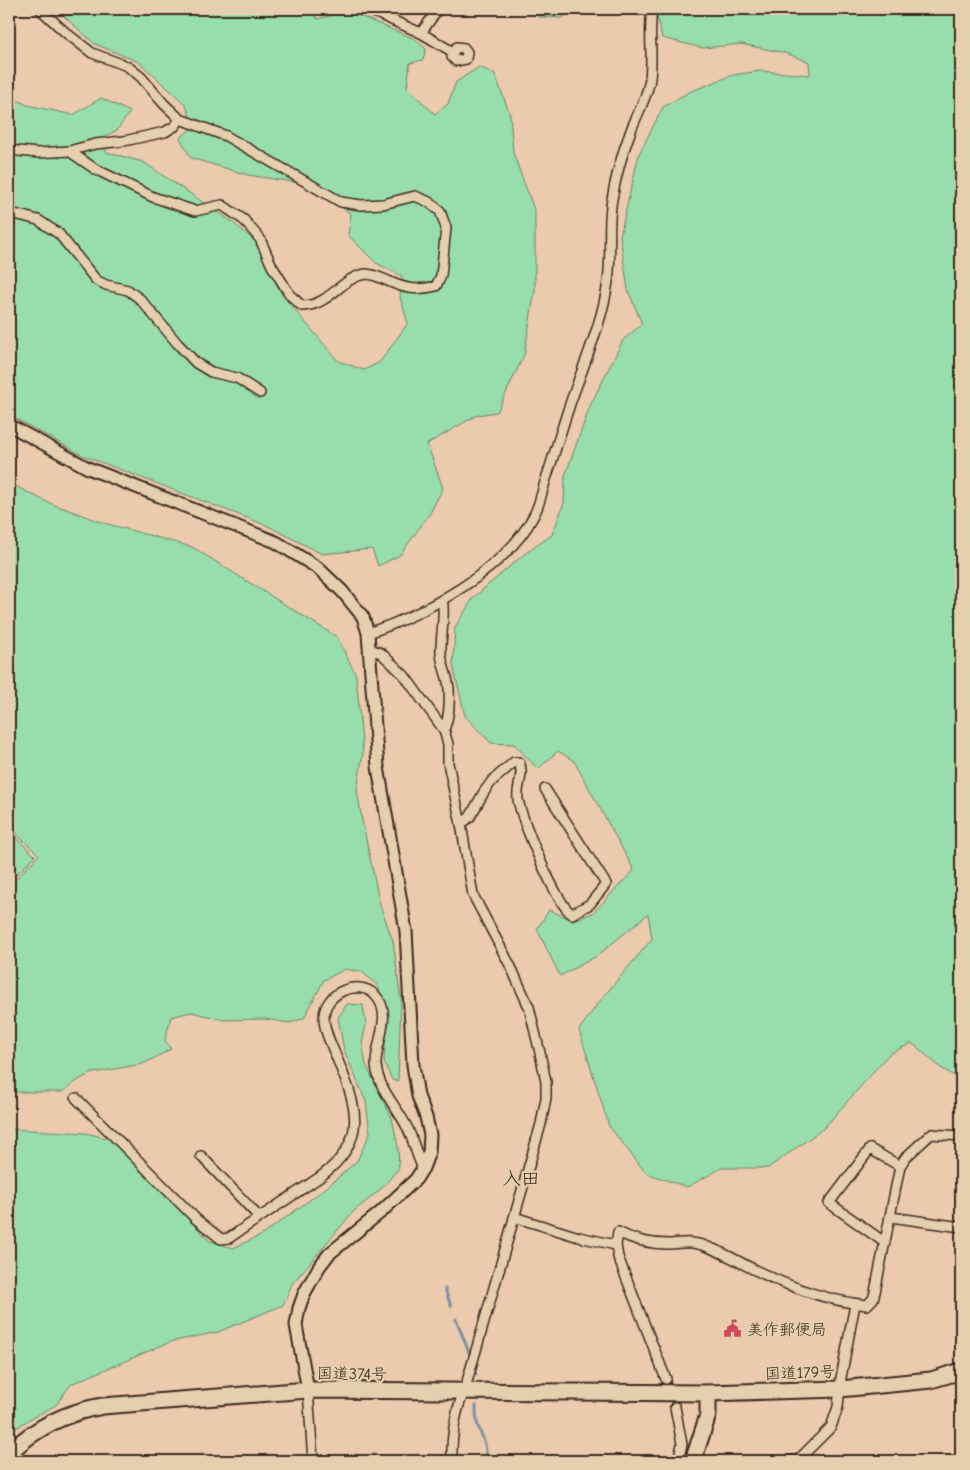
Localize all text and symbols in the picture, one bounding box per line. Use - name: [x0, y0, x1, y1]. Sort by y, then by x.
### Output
- district label: 入田: [502, 1168, 540, 1190]
- public building icon: 美作郵便局: [723, 1319, 743, 1339]
- place label: 美作郵便局: [747, 1321, 827, 1339]
- street label: 国道179号: [765, 1363, 836, 1383]
- street label: 国道374号: [317, 1364, 387, 1384]

